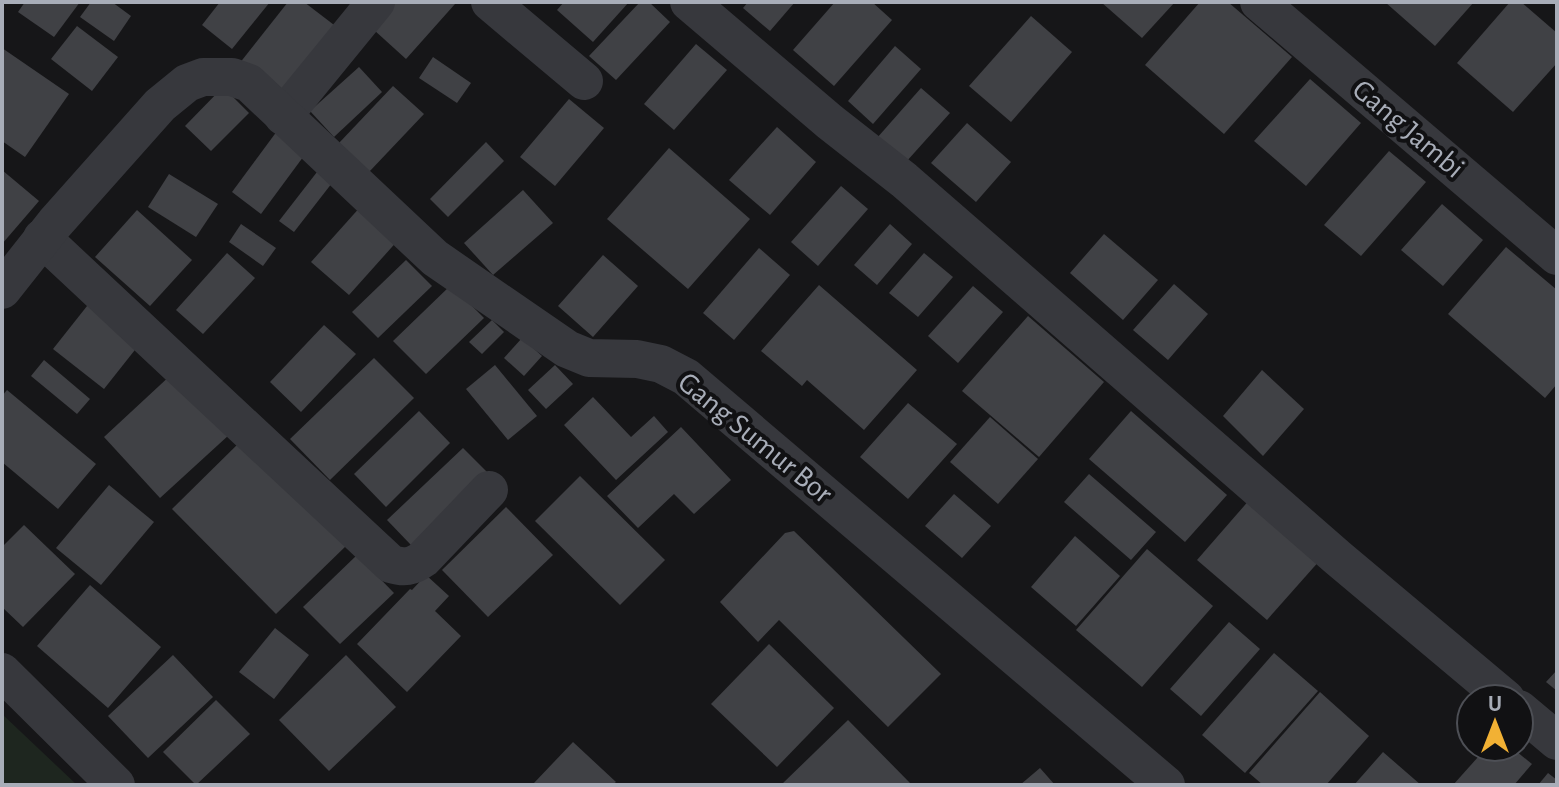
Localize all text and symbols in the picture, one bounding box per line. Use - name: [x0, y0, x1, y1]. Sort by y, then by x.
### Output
- street label: Gang Jambi: [1347, 74, 1469, 184]
- street label: Gang Sumur Bor: [672, 367, 838, 509]
- north arrow: [1455, 683, 1535, 763]
- text: U: [1488, 693, 1502, 715]

